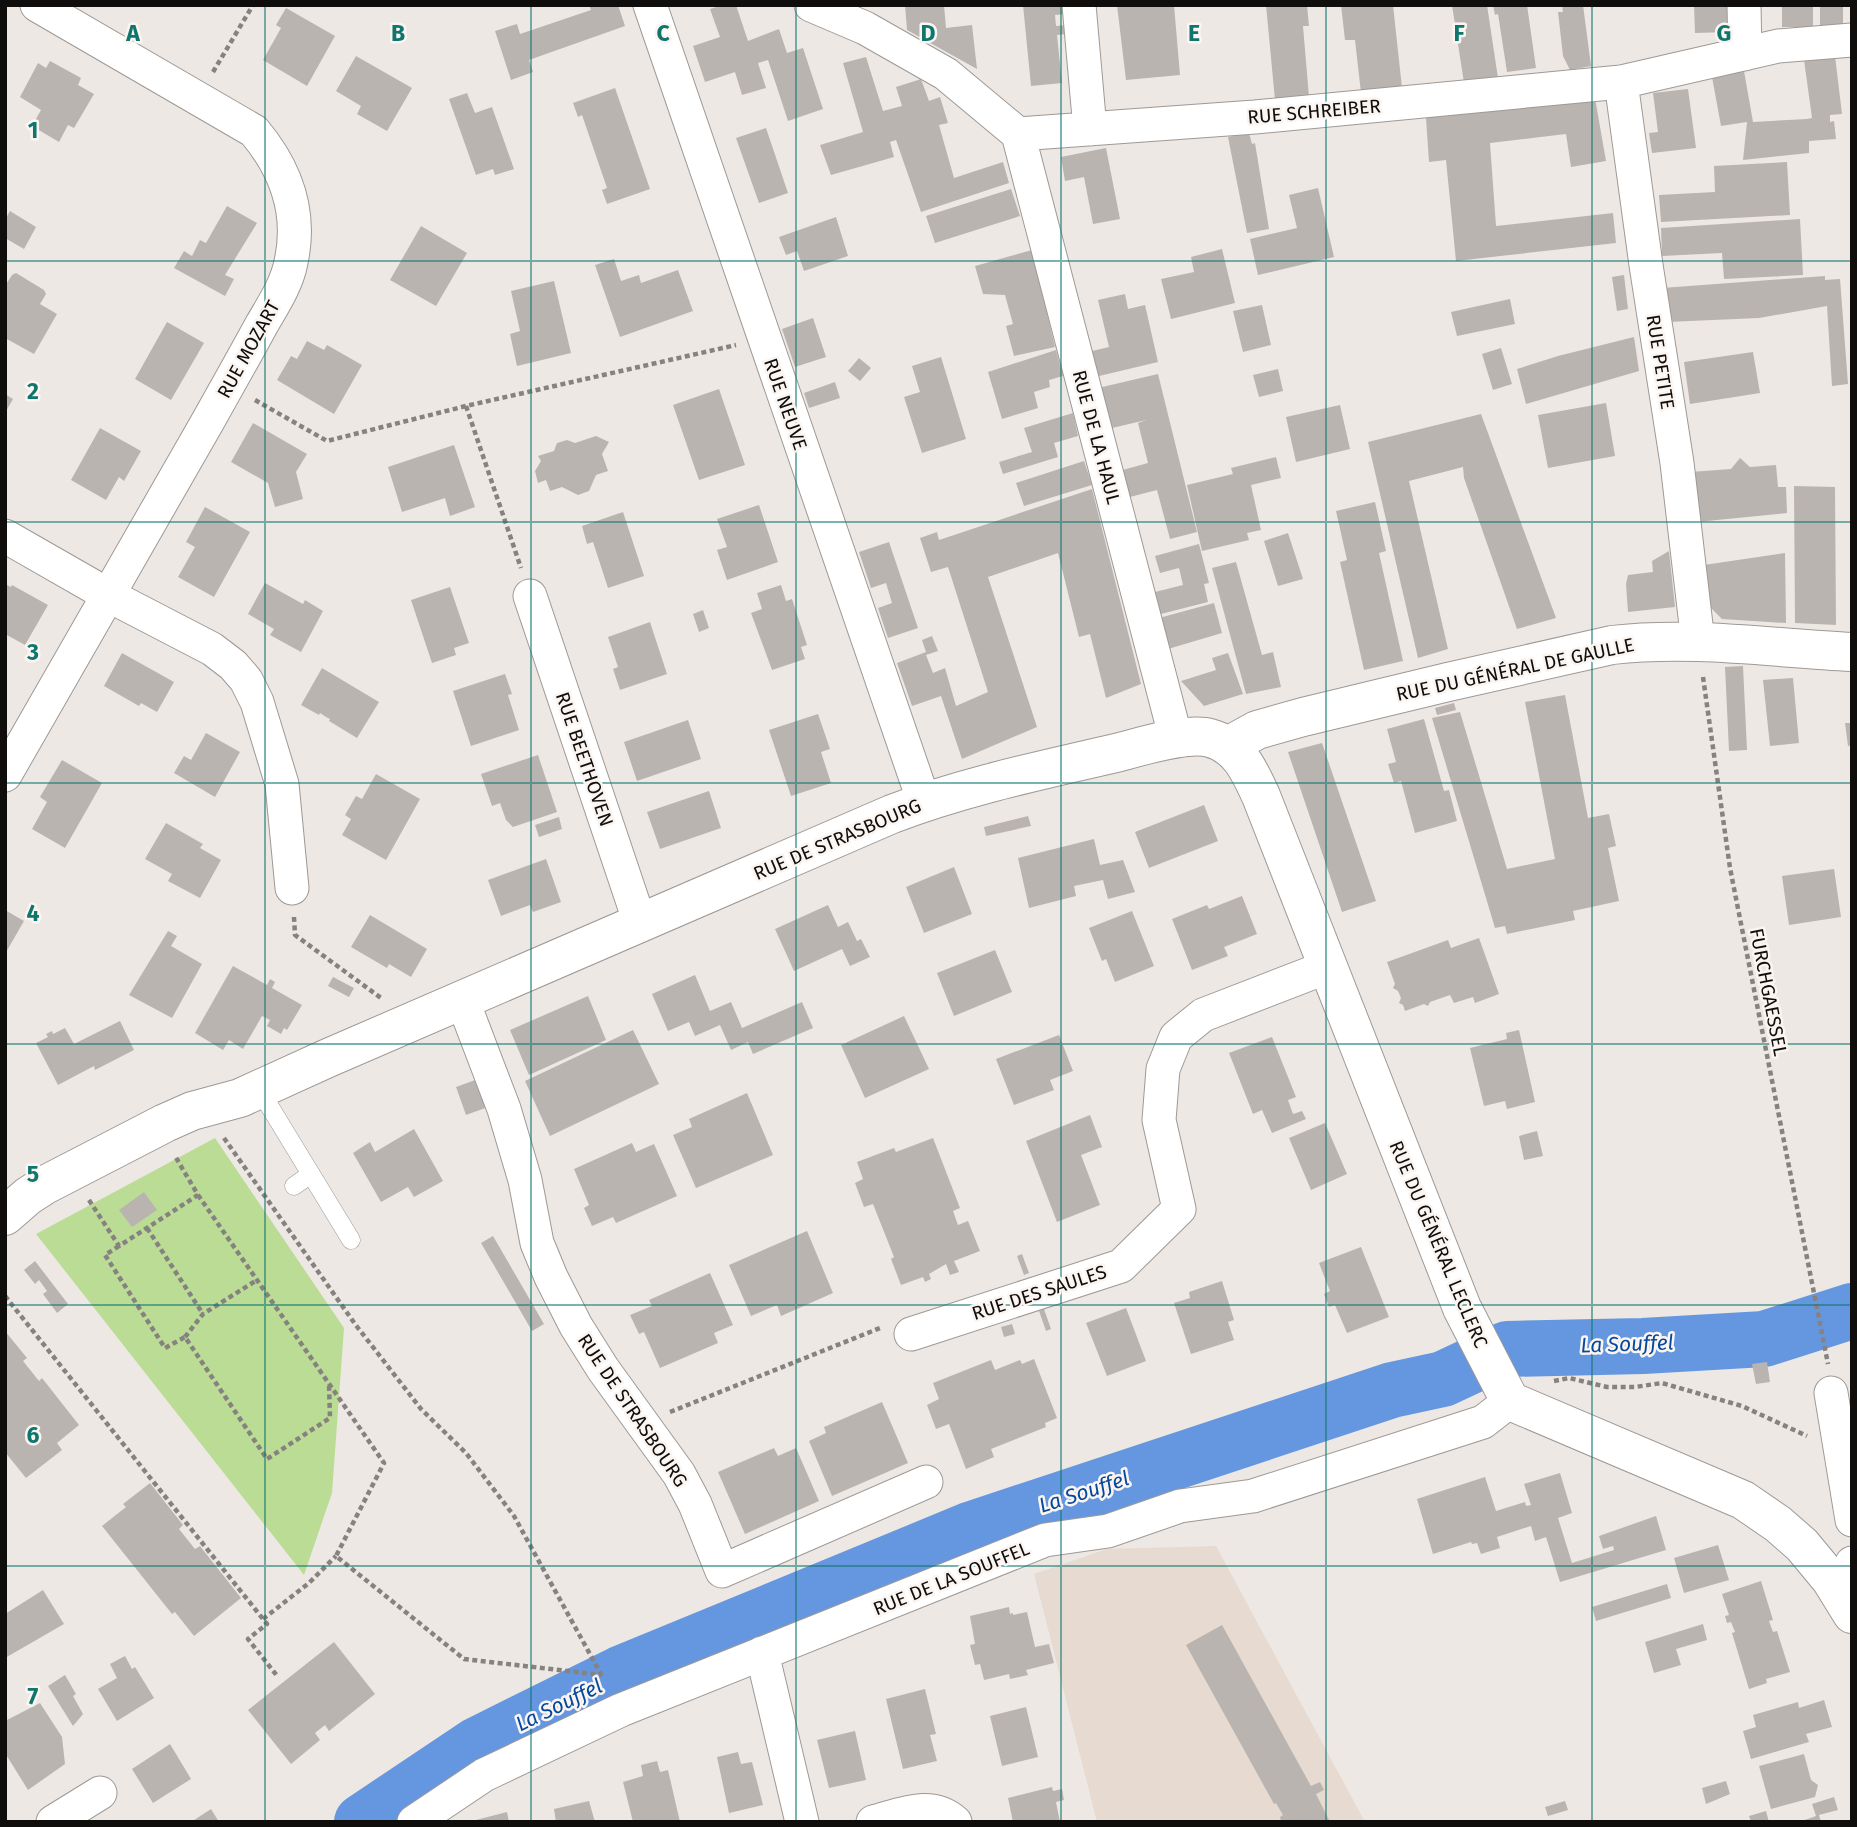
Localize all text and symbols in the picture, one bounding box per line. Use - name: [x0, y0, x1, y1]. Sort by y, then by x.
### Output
- text: A: [125, 19, 140, 47]
- text: B: [391, 19, 405, 47]
- text: C: [656, 19, 670, 47]
- text: D: [921, 19, 936, 47]
- text: E: [1188, 19, 1200, 47]
- text: F: [1453, 19, 1465, 47]
- text: G: [1717, 19, 1731, 47]
- street label: RUE SCHREIBER: [1247, 94, 1382, 129]
- text: 1: [28, 116, 38, 144]
- street label: RUE MOZART: [212, 296, 285, 402]
- street label: RUE PETITE: [1642, 313, 1679, 411]
- street label: RUE NEUVE: [759, 355, 812, 453]
- street label: RUE DE LA HAUL: [1068, 368, 1126, 507]
- text: 2: [27, 377, 39, 405]
- street label: RUE DU GÉNÉRAL DE GAULLE: [1394, 633, 1636, 706]
- text: 3: [26, 638, 39, 666]
- street label: RUE BEETHOVEN: [551, 689, 618, 829]
- street label: RUE DE STRASBOURG: [750, 794, 924, 885]
- text: 4: [27, 899, 40, 927]
- street label: FURCHGAESSEL: [1745, 926, 1792, 1058]
- street label: RUE DU GÉNÉRAL LECLERC: [1384, 1137, 1493, 1352]
- text: 5: [27, 1160, 39, 1188]
- street label: RUE DES SAULES: [969, 1260, 1109, 1325]
- street label: RUE DE STRASBOURG: [573, 1329, 692, 1491]
- water label: La Souffel: [1580, 1329, 1674, 1359]
- text: 6: [27, 1421, 40, 1449]
- water label: La Souffel: [1036, 1465, 1132, 1519]
- street label: RUE DE LA SOUFFEL: [870, 1536, 1033, 1620]
- water label: La Souffel: [511, 1673, 607, 1737]
- text: 7: [28, 1682, 39, 1710]

